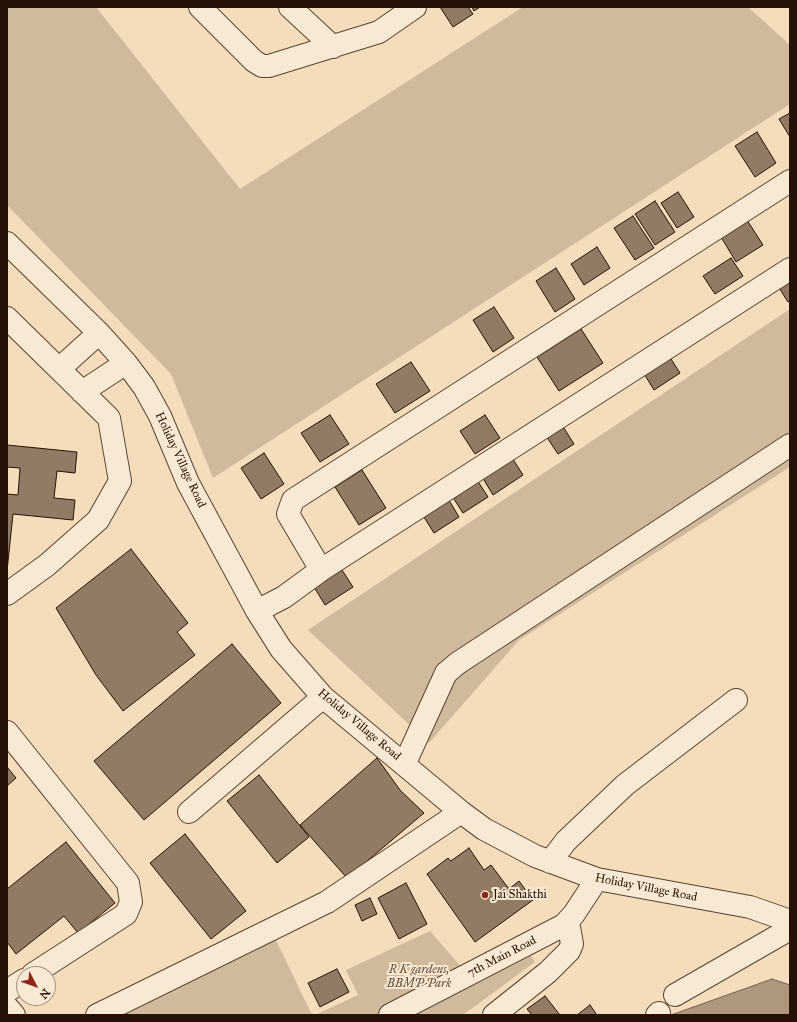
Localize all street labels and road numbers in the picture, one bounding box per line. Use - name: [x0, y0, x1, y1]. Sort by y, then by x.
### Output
- street label: Holiday Village Road: [152, 410, 208, 510]
- street label: Holiday Village Road: [315, 686, 403, 764]
- street label: Holiday Village Road: [594, 871, 698, 905]
- street label: 7th Main Road: [465, 933, 539, 981]

